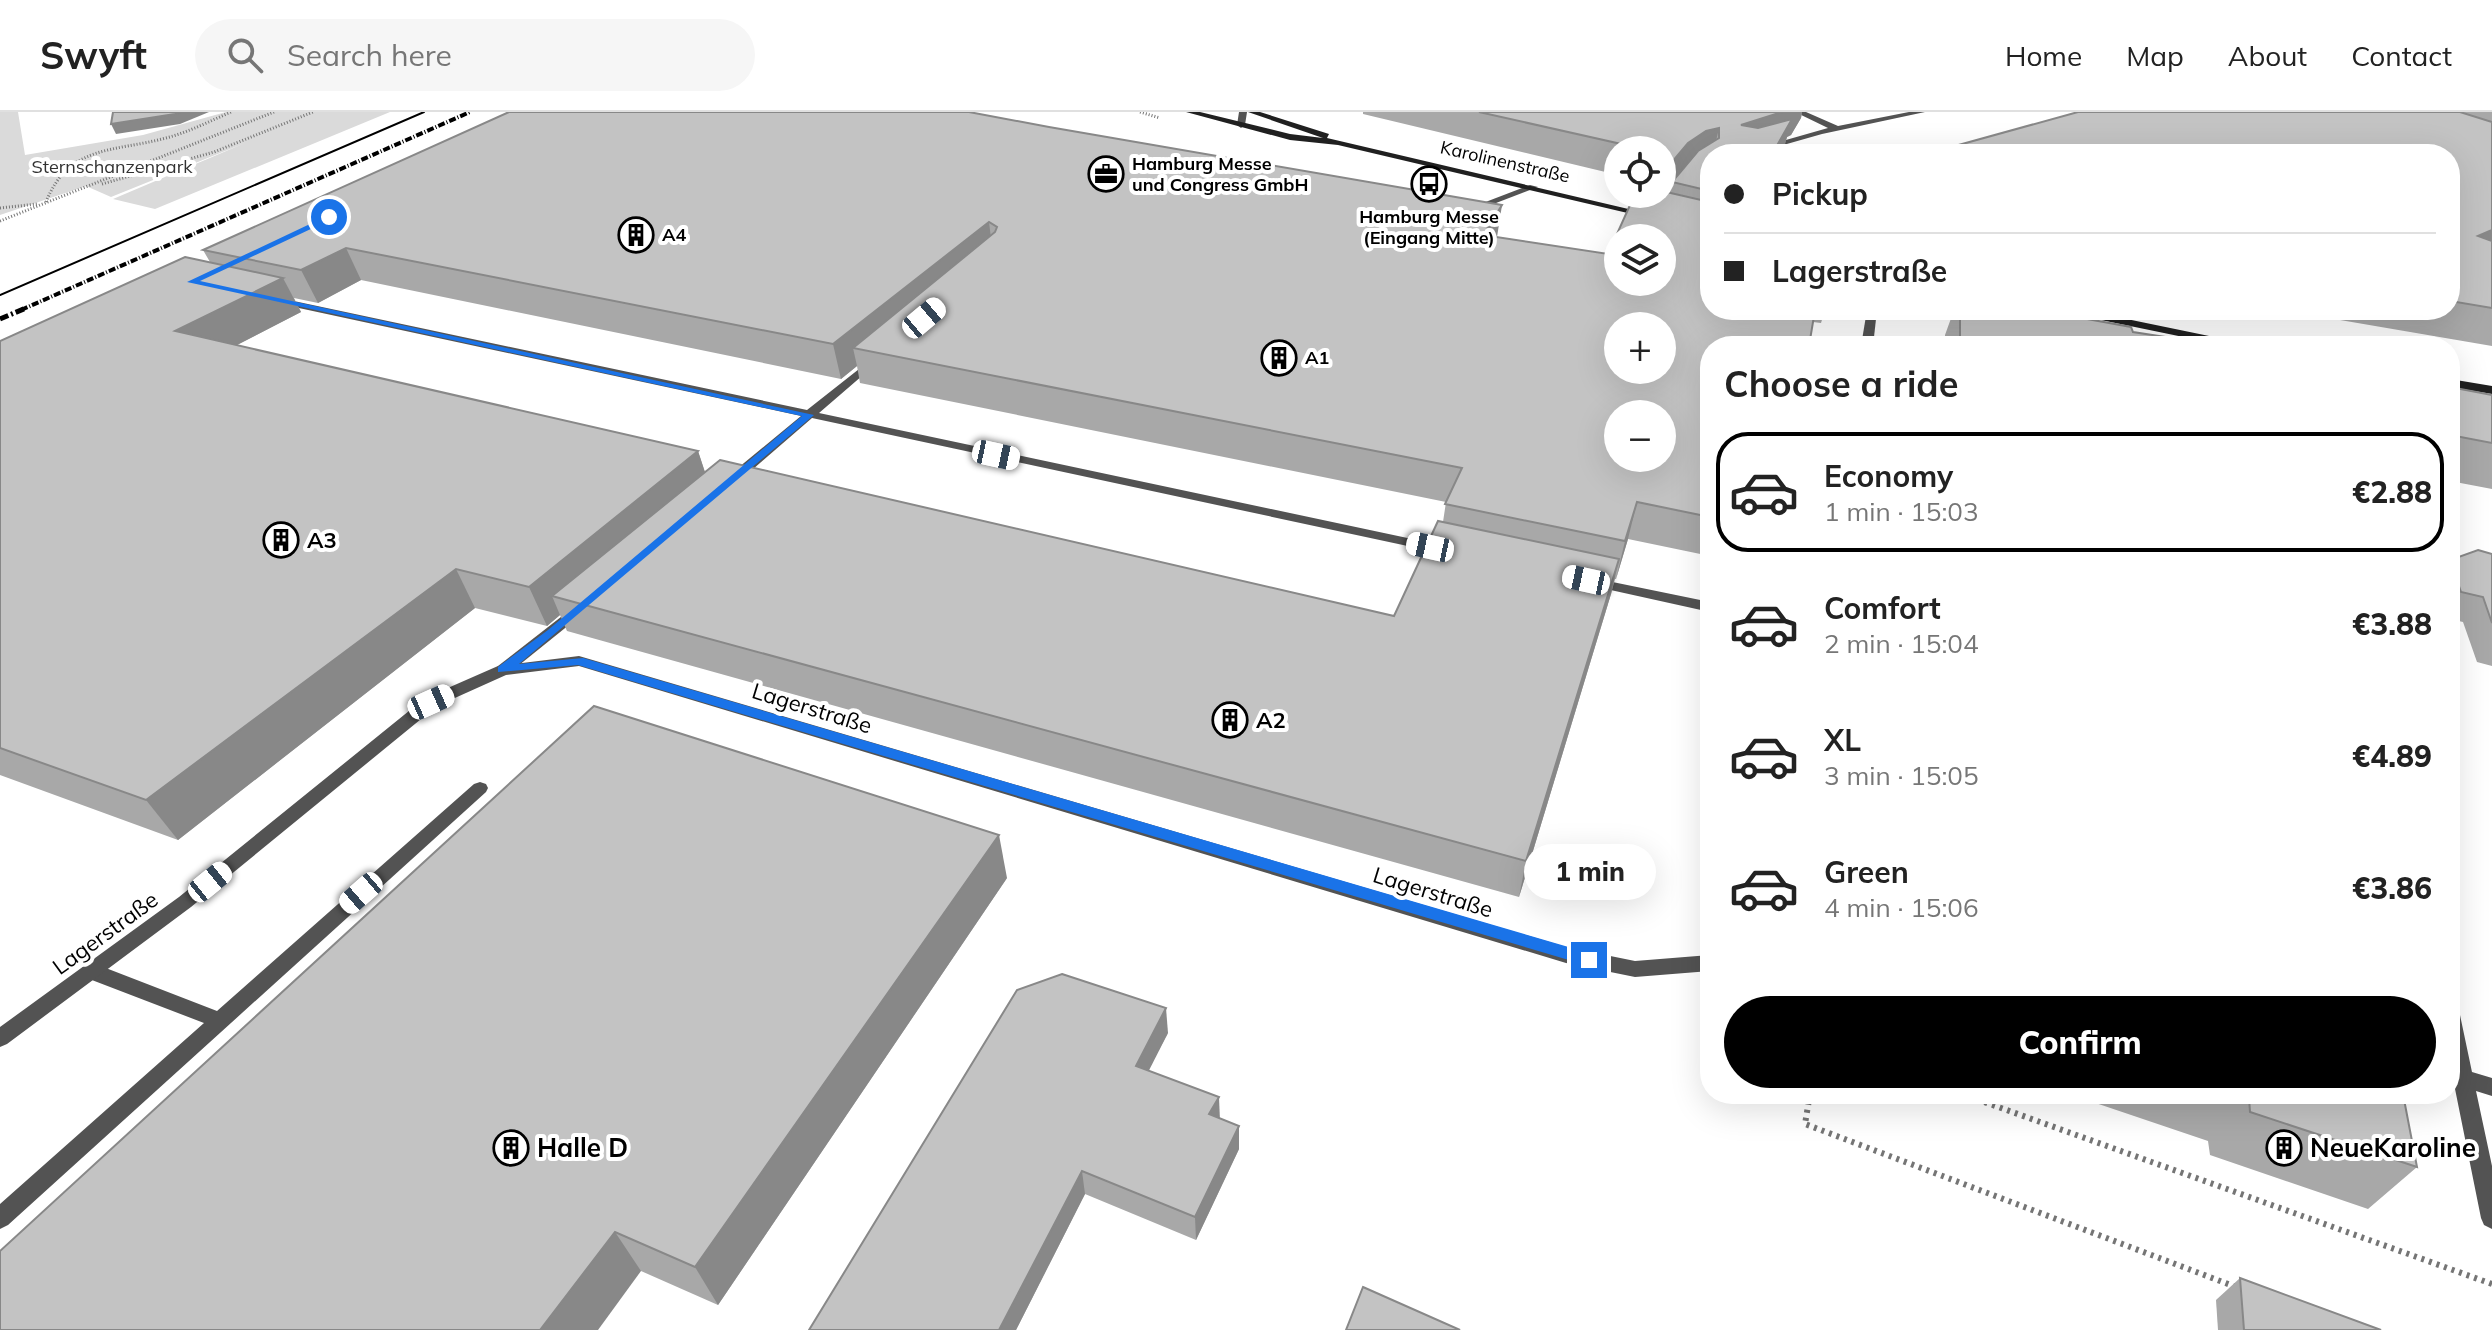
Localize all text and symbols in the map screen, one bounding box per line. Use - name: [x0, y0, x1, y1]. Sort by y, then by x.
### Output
- search box: [195, 19, 755, 91]
- text: Swyft: [40, 31, 147, 79]
- icon: search: [223, 33, 267, 77]
- text: Search here: [287, 36, 452, 74]
- text: Home: [2005, 38, 2082, 73]
- text: Map: [2126, 38, 2184, 73]
- text: About: [2228, 38, 2307, 73]
- text: Contact: [2351, 38, 2452, 73]
- street label: Karolinenstraße: [1438, 135, 1572, 188]
- map controls: [1604, 136, 1676, 472]
- button: locate: [1604, 136, 1676, 208]
- place label: Hamburg Messe und Congress GmbH: [1132, 152, 1308, 196]
- park label: Sternschanzenpark: [32, 155, 193, 178]
- office icon: Hamburg Messe und Congress GmbH: [1087, 155, 1125, 193]
- bus stop icon: Hamburg Messe (Eingang Mitte): [1410, 165, 1448, 203]
- text: Pickup: [1772, 175, 1868, 213]
- route start: [311, 199, 347, 235]
- place label: Hamburg Messe (Eingang Mitte): [1359, 205, 1499, 249]
- building icon: A4: [617, 216, 655, 254]
- place label: A4: [662, 223, 686, 246]
- button: layers: [1604, 224, 1676, 296]
- text: Lagerstraße: [1772, 252, 1947, 290]
- car: [898, 293, 950, 343]
- button: +: [1604, 312, 1676, 384]
- building icon: A1: [1260, 339, 1298, 377]
- place label: A1: [1305, 346, 1329, 369]
- text: Choose a ride: [1724, 361, 1958, 406]
- button: −: [1604, 400, 1676, 472]
- car: [970, 438, 1022, 472]
- icon: car: [1728, 456, 1800, 528]
- text: Economy: [1824, 457, 1953, 495]
- text: €2.88: [2352, 473, 2432, 511]
- text: 1 min · 15:03: [1824, 495, 1979, 528]
- building icon: A3: [262, 521, 300, 559]
- place label: A3: [307, 526, 337, 554]
- car: [1404, 530, 1456, 564]
- car: [1560, 563, 1612, 597]
- icon: car: [1728, 588, 1800, 660]
- text: Comfort: [1824, 589, 1941, 627]
- text: €3.88: [2352, 605, 2432, 643]
- text: 2 min · 15:04: [1824, 627, 1979, 660]
- street label: Lagerstraße: [749, 677, 875, 739]
- car: [404, 681, 458, 723]
- building icon: A2: [1211, 701, 1249, 739]
- place label: A2: [1256, 706, 1286, 734]
- icon: car: [1728, 720, 1800, 792]
- text: XL: [1824, 721, 1861, 759]
- text: €4.89: [2352, 737, 2432, 775]
- text: 3 min · 15:05: [1824, 759, 1979, 792]
- callout: 1 min: [1523, 844, 1655, 900]
- icon: car: [1728, 852, 1800, 924]
- text: Green: [1824, 853, 1909, 891]
- text: 1 min: [1555, 855, 1625, 888]
- car: [184, 858, 236, 906]
- street label: Lagerstraße: [1370, 861, 1496, 923]
- car: [335, 868, 387, 918]
- text: €3.86: [2352, 869, 2432, 907]
- street label: Lagerstraße: [47, 885, 163, 981]
- text: 4 min · 15:06: [1824, 891, 1979, 924]
- route end: [1571, 942, 1607, 978]
- button: Confirm: [1724, 996, 2436, 1088]
- building icon: Halle D: [492, 1129, 530, 1167]
- building icon: NeueKaroline: [2265, 1129, 2303, 1167]
- place label: Halle D: [537, 1131, 628, 1164]
- place label: NeueKaroline: [2310, 1131, 2476, 1164]

